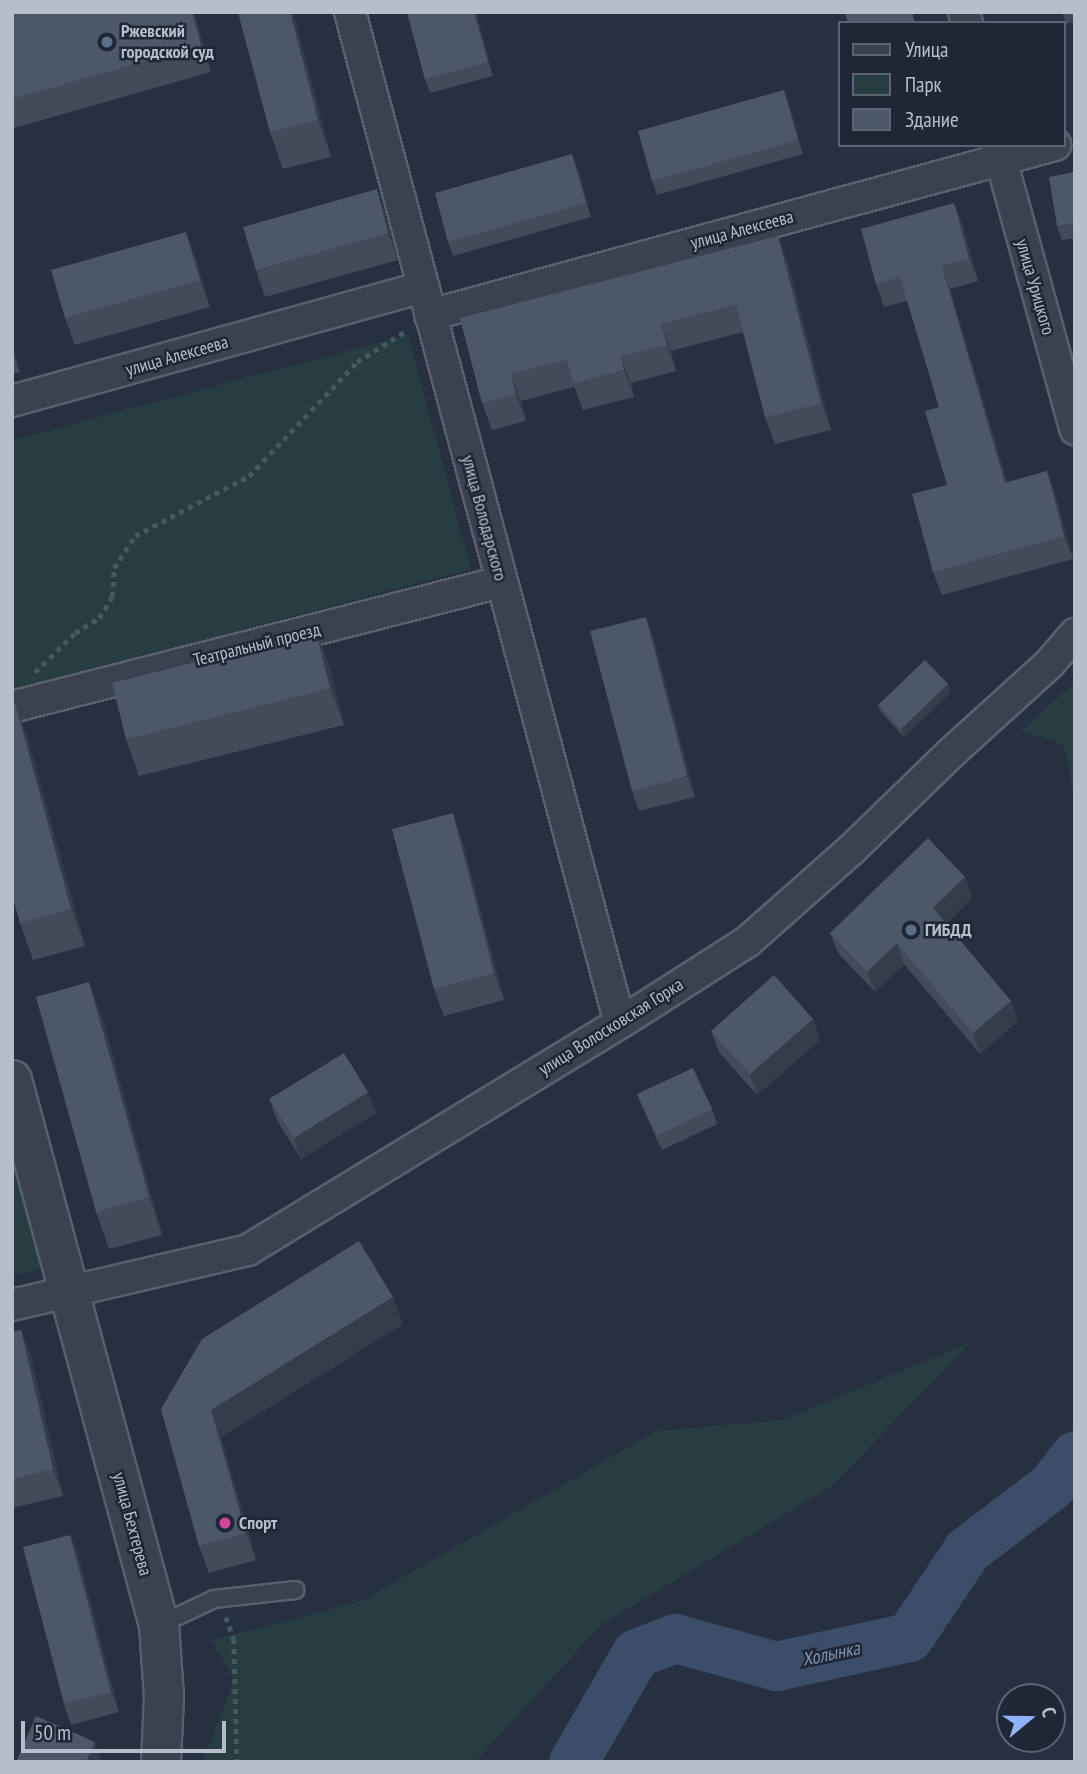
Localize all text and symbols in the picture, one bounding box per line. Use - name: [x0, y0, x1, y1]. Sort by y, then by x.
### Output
- place label: Ржевский городской суд: [121, 21, 214, 64]
- legend: [838, 21, 1066, 147]
- marker: Ржевский городской суд: [99, 34, 115, 50]
- text: Улица: [905, 36, 948, 63]
- text: Парк: [905, 71, 942, 98]
- text: Здание: [905, 106, 959, 133]
- street label: улица Алексеева: [688, 206, 796, 254]
- street label: улица Урицкого: [1011, 236, 1059, 338]
- street label: улица Алексеева: [123, 331, 231, 381]
- street label: улица Володарского: [457, 453, 511, 583]
- street label: Театральный проезд: [191, 619, 323, 671]
- place label: ГИБДД: [925, 919, 972, 941]
- marker: ГИБДД: [903, 922, 919, 938]
- street label: улица Волосковская Горка: [535, 974, 687, 1080]
- street label: улица Бехтерева: [108, 1470, 156, 1578]
- place label: Спорт: [239, 1512, 277, 1534]
- marker: Спорт: [217, 1515, 233, 1531]
- water label: Холынка: [800, 1637, 862, 1671]
- north arrow: [996, 1683, 1066, 1753]
- text: С: [1036, 1704, 1062, 1720]
- scale bar: [24, 1708, 229, 1752]
- text: 50 m: [34, 1719, 71, 1746]

